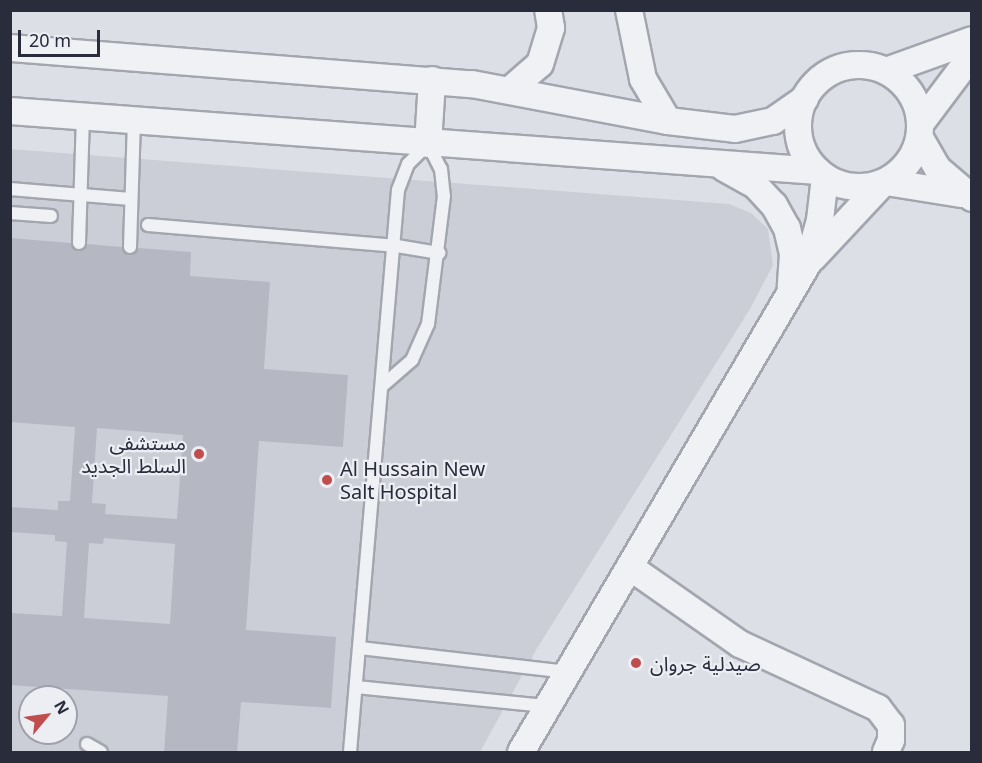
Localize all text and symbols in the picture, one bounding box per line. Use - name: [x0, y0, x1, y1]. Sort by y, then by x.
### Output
- scale bar: [21, 18, 104, 56]
- text: 20 m: [29, 28, 71, 52]
- place label: مستشفى السلط الجديد: [81, 430, 186, 477]
- marker: مستشفى السلط الجديد: [190, 445, 208, 463]
- place label: Al Hussain New Salt Hospital: [340, 456, 485, 503]
- marker: Al Hussain New Salt Hospital: [318, 471, 336, 489]
- place label: صيدلية جروان: [650, 651, 761, 675]
- marker: صيدلية جروان: [627, 654, 645, 672]
- north arrow: [18, 685, 78, 745]
- text: N: [49, 696, 75, 718]

